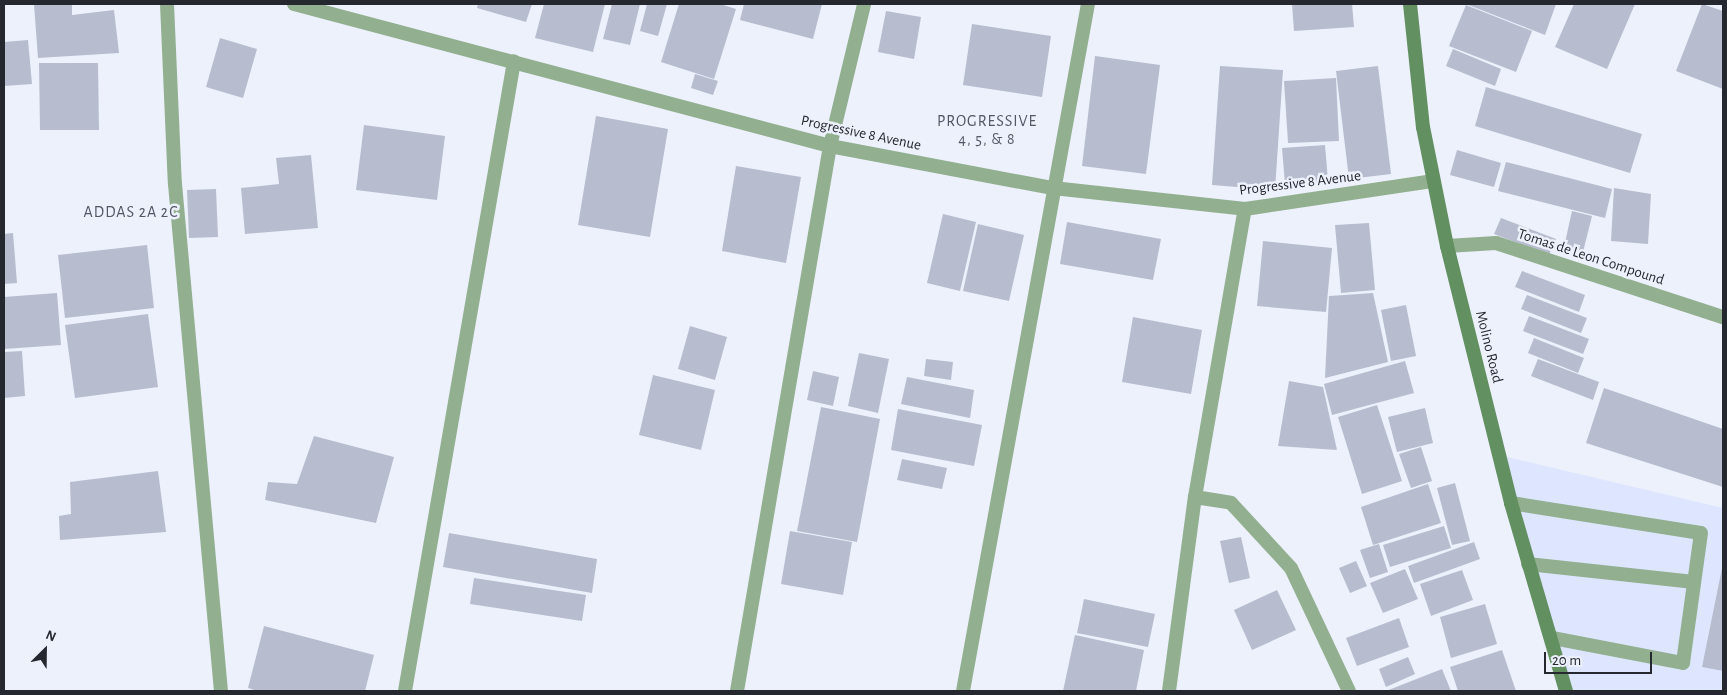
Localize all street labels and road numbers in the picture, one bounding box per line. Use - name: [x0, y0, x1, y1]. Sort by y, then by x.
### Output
- street label: Progressive 8 Avenue: [799, 111, 923, 155]
- street label: Progressive 8 Avenue: [1238, 167, 1362, 199]
- street label: Tomas de Leon Compound: [1516, 225, 1666, 289]
- street label: Molino Road: [1471, 309, 1507, 385]

